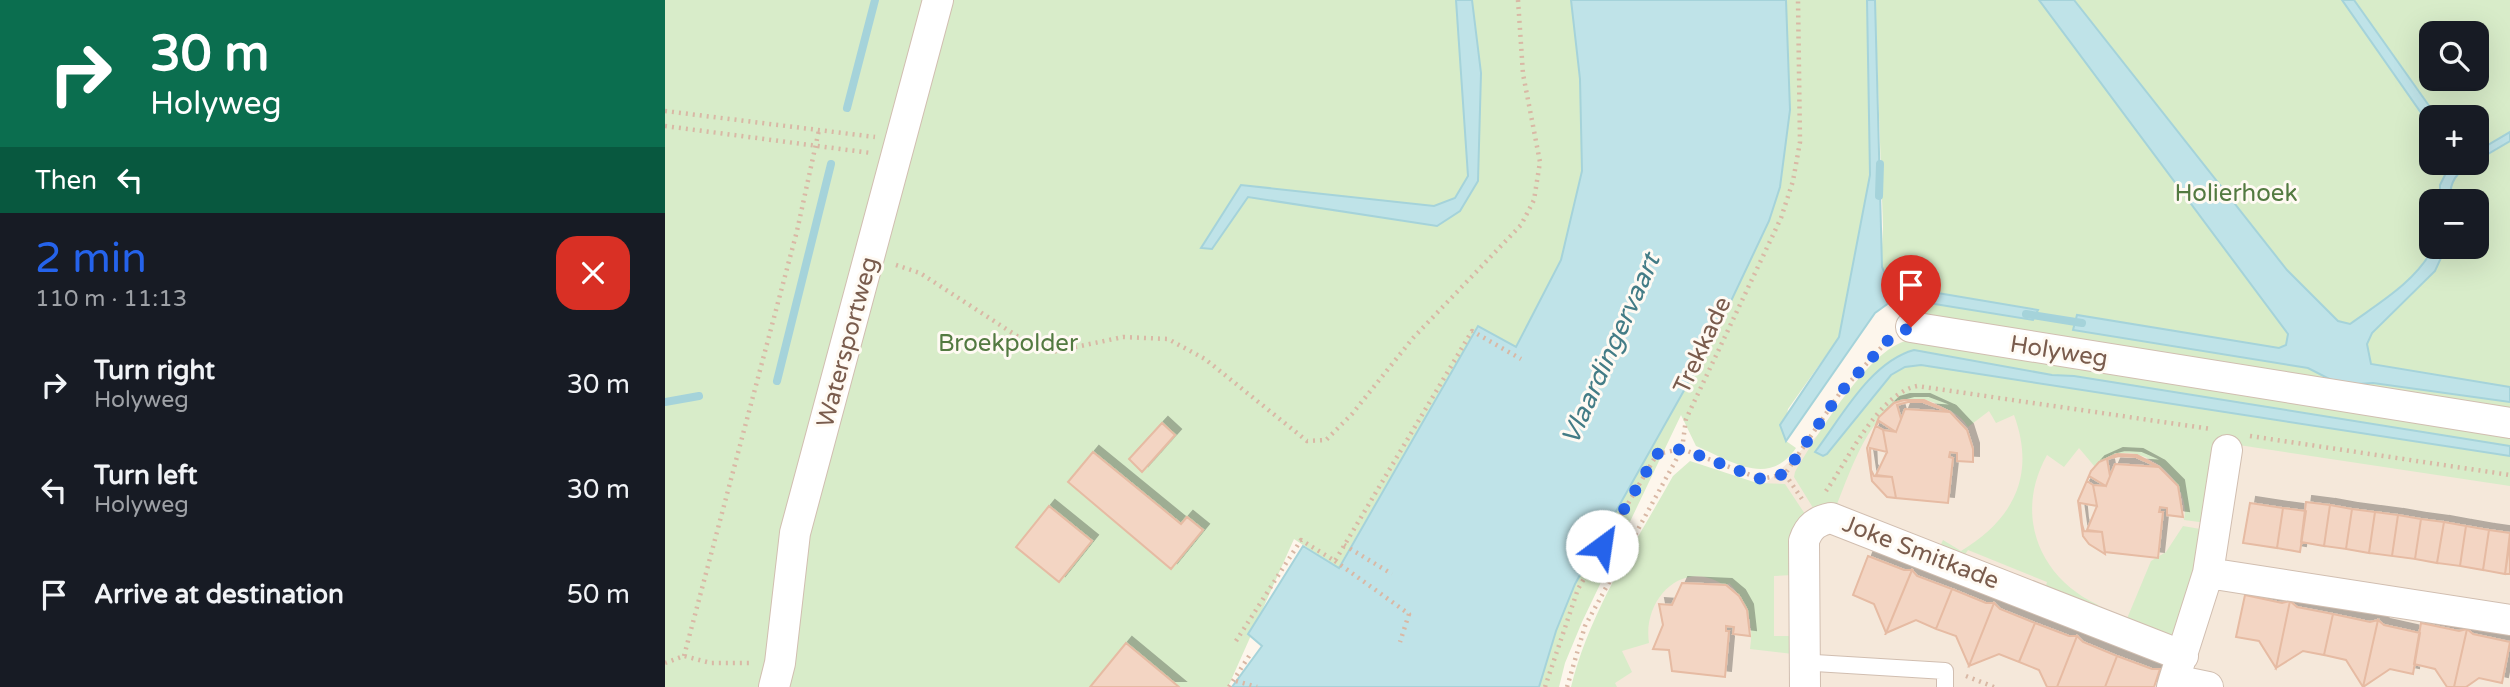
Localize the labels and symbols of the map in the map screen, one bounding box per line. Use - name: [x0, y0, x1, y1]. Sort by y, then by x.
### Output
- park label: Holierhoek: [2175, 179, 2297, 208]
- water label: Vlaardingervaart: [1554, 246, 1668, 449]
- street label: Watersportweg: [811, 254, 884, 431]
- pin: [1881, 255, 1941, 327]
- street label: Trekkade: [1667, 292, 1738, 398]
- park label: Broekpolder: [938, 329, 1079, 358]
- street label: Holyweg: [2008, 329, 2110, 374]
- position arrow: [1565, 509, 1639, 583]
- street label: Joke Smitkade: [1838, 509, 2003, 596]

